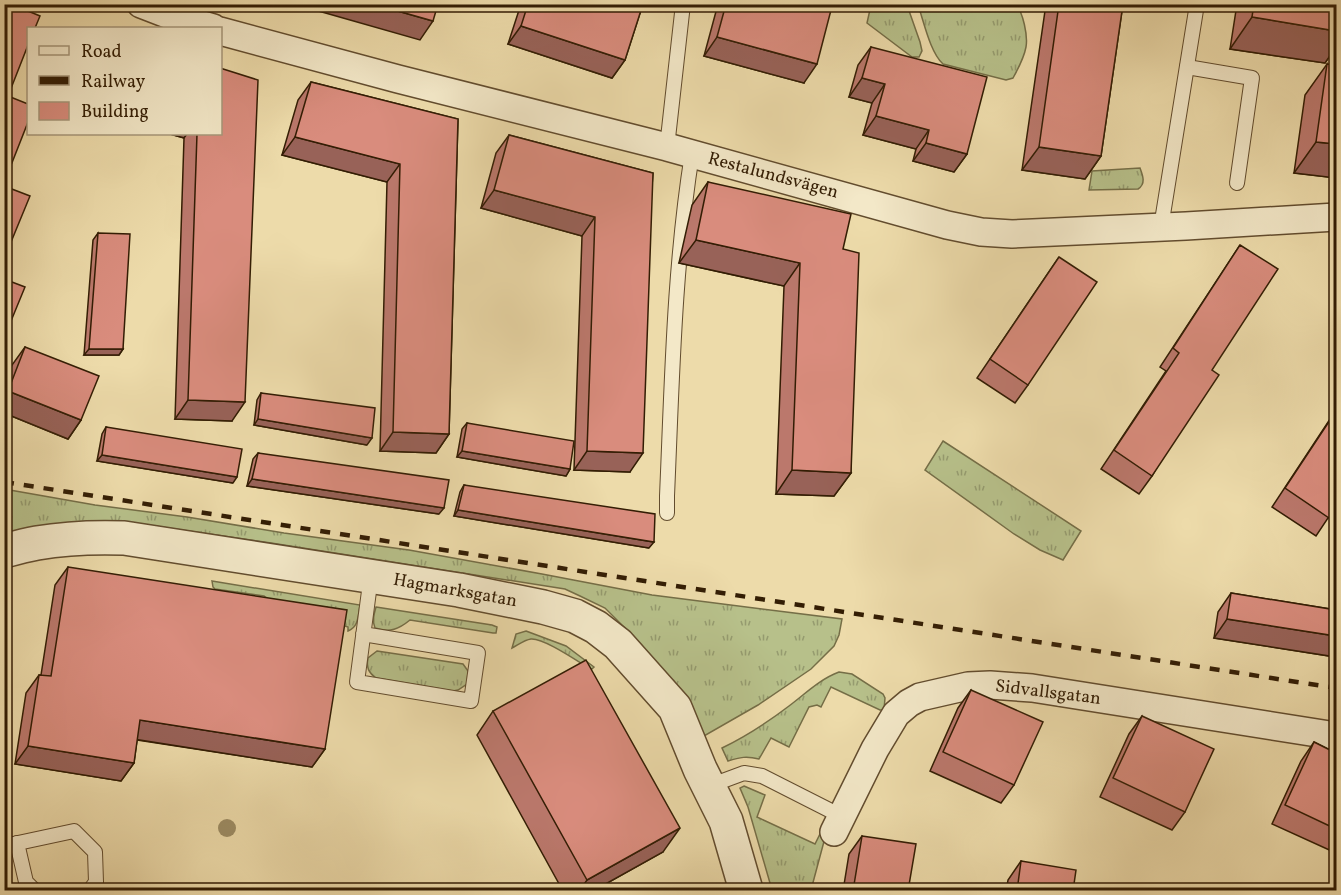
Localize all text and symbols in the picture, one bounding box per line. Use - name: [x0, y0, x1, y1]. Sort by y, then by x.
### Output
- legend: [27, 27, 222, 135]
- text: Road: [81, 40, 122, 65]
- text: Railway: [81, 70, 145, 95]
- text: Building: [81, 100, 149, 125]
- street label: Restalundsvägen: [705, 147, 841, 206]
- street label: Hagmarksgatan: [391, 568, 519, 614]
- street label: Sidvallsgatan: [994, 674, 1103, 712]

